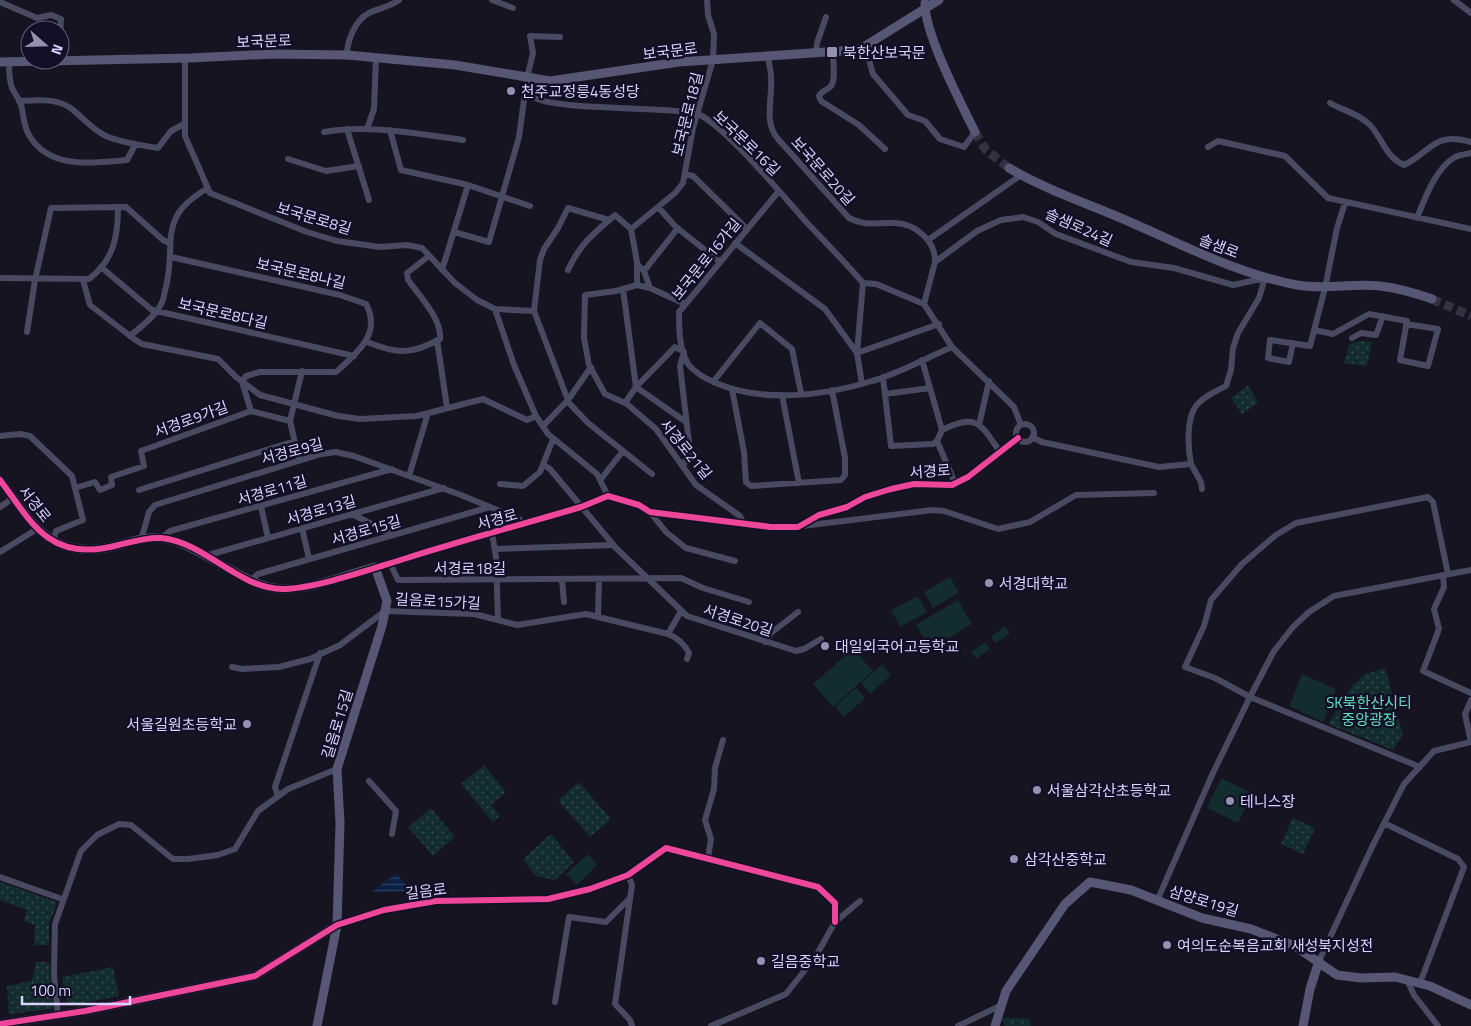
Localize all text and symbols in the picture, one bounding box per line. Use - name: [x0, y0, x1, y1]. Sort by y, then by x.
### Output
- north arrow: [20, 20, 70, 70]
- street label: 보국문로: [236, 29, 292, 53]
- street label: 보국문로: [641, 36, 699, 66]
- text: N: [46, 41, 69, 58]
- place label: 북한산보국문: [843, 41, 926, 64]
- marker: 북한산보국문: [825, 45, 839, 59]
- street label: 보국문로18길: [665, 70, 709, 158]
- place label: 천주교정릉4동성당: [521, 80, 640, 103]
- marker: 천주교정릉4동성당: [505, 85, 517, 97]
- street label: 보국문로16길: [708, 105, 786, 181]
- street label: 보국문로20길: [786, 131, 860, 211]
- street label: 보국문로8길: [274, 196, 354, 240]
- street label: 솔샘로24길: [1041, 202, 1117, 252]
- street label: 보국문로16가길: [666, 213, 746, 305]
- street label: 솔샘로: [1196, 228, 1242, 264]
- street label: 보국문로8나길: [254, 252, 348, 294]
- street label: 보국문로8다길: [176, 292, 270, 334]
- street label: 서경로9가길: [151, 395, 231, 443]
- street label: 서경로21길: [654, 414, 718, 484]
- street label: 서경로9길: [258, 432, 326, 470]
- street label: 서경로: [909, 458, 951, 484]
- street label: 서경로11길: [234, 469, 310, 511]
- street label: 서경로: [13, 481, 57, 527]
- street label: 서경로13길: [283, 489, 359, 531]
- street label: 서경로: [474, 502, 520, 536]
- street label: 서경로15길: [328, 509, 404, 551]
- street label: 서경로18길: [434, 557, 506, 580]
- place label: 서경대학교: [999, 572, 1068, 595]
- marker: 서경대학교: [983, 577, 995, 589]
- street label: 길음로15가길: [395, 587, 481, 615]
- street label: 서경로20길: [700, 598, 776, 642]
- place label: 대일외국어고등학교: [835, 635, 959, 658]
- marker: 대일외국어고등학교: [819, 640, 831, 652]
- street label: 길음로15길: [315, 686, 359, 762]
- park label: SK북한산시티 중앙광장: [1326, 691, 1412, 731]
- place label: 서울길원초등학교: [127, 713, 237, 736]
- marker: 서울길원초등학교: [241, 718, 253, 730]
- place label: 서울삼각산초등학교: [1047, 779, 1171, 802]
- marker: 서울삼각산초등학교: [1031, 784, 1043, 796]
- place label: 테니스장: [1240, 790, 1295, 813]
- marker: 테니스장: [1224, 795, 1236, 807]
- place label: 삼각산중학교: [1024, 848, 1107, 871]
- marker: 삼각산중학교: [1008, 853, 1020, 865]
- street label: 길음로: [404, 877, 448, 905]
- street label: 삼양로19길: [1166, 879, 1242, 923]
- place label: 여의도순복음교회 새성북지성전: [1177, 934, 1374, 957]
- marker: 여의도순복음교회 새성북지성전: [1161, 939, 1173, 951]
- place label: 길음중학교: [771, 950, 840, 973]
- marker: 길음중학교: [755, 955, 767, 967]
- scale bar: [22, 974, 130, 1006]
- text: 100 m: [30, 979, 71, 1002]

